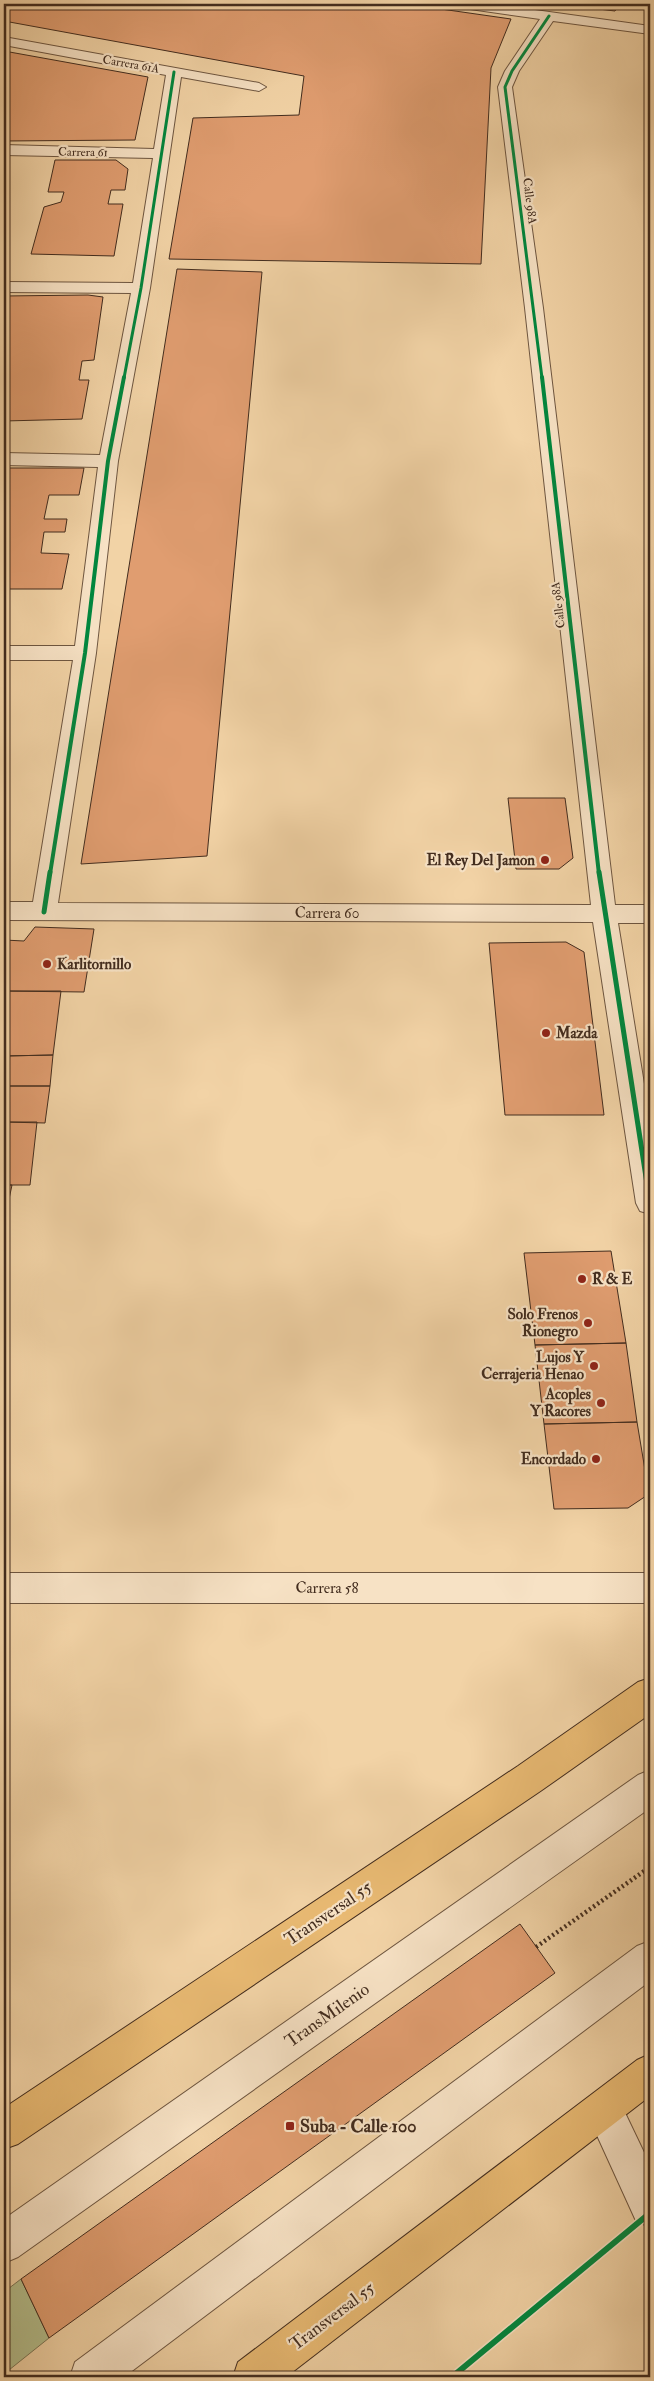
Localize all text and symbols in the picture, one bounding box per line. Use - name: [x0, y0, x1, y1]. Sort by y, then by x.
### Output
- street label: Carrera 61A: [101, 52, 161, 77]
- street label: Carrera 61: [58, 145, 108, 160]
- street label: Calle 98A: [519, 177, 540, 226]
- street label: Calle 98A: [548, 580, 569, 629]
- place label: El Rey Del Jamon: [427, 851, 535, 871]
- marker: El Rey Del Jamon: [539, 854, 551, 866]
- street label: Carrera 60: [295, 904, 359, 923]
- place label: Karlitornillo: [57, 955, 132, 974]
- marker: Karlitornillo: [41, 958, 53, 970]
- place label: Mazda: [555, 1024, 598, 1043]
- marker: Mazda: [540, 1027, 552, 1039]
- place label: R & E: [592, 1270, 633, 1289]
- marker: R & E: [576, 1273, 588, 1285]
- place label: Solo Frenos Rionegro: [507, 1305, 579, 1342]
- marker: Solo Frenos Rionegro: [582, 1317, 594, 1329]
- place label: Lujos Y Cerrajeria Henao: [481, 1348, 585, 1384]
- marker: Lujos Y Cerrajeria Henao: [588, 1360, 600, 1372]
- place label: Acoples Y Racores: [529, 1385, 591, 1421]
- marker: Acoples Y Racores: [595, 1397, 607, 1409]
- place label: Encordado: [521, 1450, 587, 1469]
- marker: Encordado: [590, 1453, 602, 1465]
- street label: Carrera 58: [295, 1579, 359, 1598]
- street label: Transversal 55: [280, 1876, 376, 1951]
- street label: TransMilenio: [281, 1978, 374, 2053]
- place label: Suba - Calle 100: [300, 2115, 416, 2138]
- marker: Suba - Calle 100: [284, 2120, 296, 2132]
- street label: Transversal 55: [285, 2277, 379, 2356]

